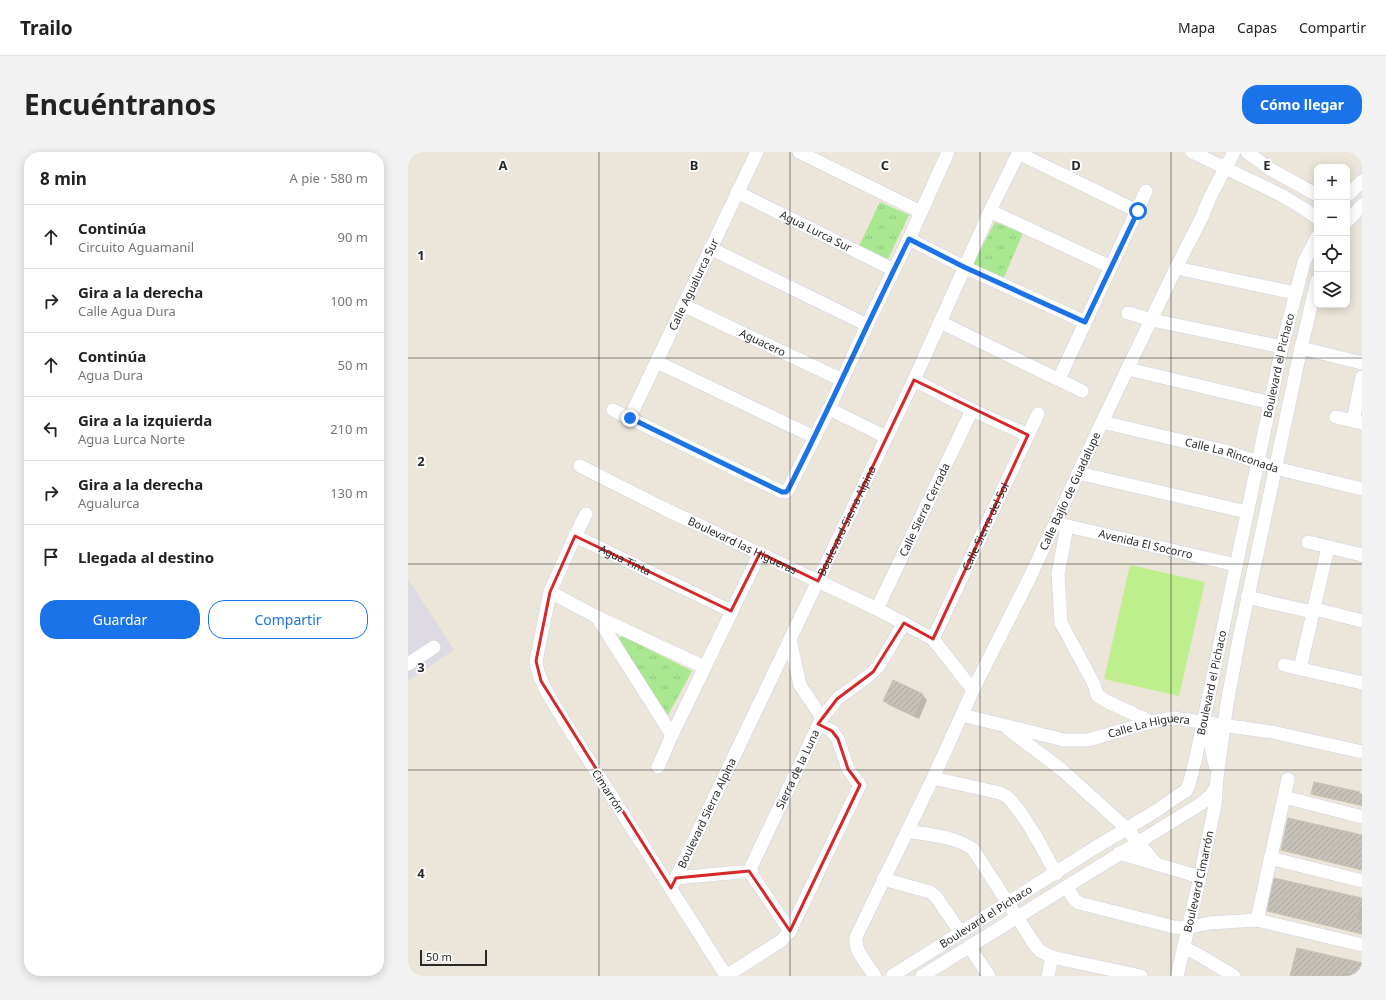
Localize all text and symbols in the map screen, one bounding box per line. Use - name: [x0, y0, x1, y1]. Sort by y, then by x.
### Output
- text: Trailo: [20, 15, 73, 41]
- text: Mapa: [1178, 18, 1215, 37]
- text: Capas: [1237, 18, 1277, 37]
- text: Compartir: [1299, 18, 1366, 37]
- text: Encuéntranos: [24, 85, 216, 123]
- button: Cómo llegar: [1242, 85, 1362, 124]
- text: A: [499, 156, 508, 174]
- text: B: [690, 156, 698, 174]
- text: C: [881, 156, 889, 174]
- text: D: [1071, 156, 1081, 174]
- text: E: [1263, 156, 1271, 174]
- map controls: [1314, 164, 1350, 308]
- button: +: [1314, 164, 1350, 200]
- text: 8 min: [40, 167, 87, 190]
- text: A pie · 580 m: [290, 169, 368, 187]
- button: −: [1314, 200, 1350, 236]
- route start: [1129, 202, 1147, 220]
- street label: Agua Lurca Sur: [778, 207, 855, 255]
- text: Continúa: [78, 218, 146, 238]
- icon: ahead: [40, 226, 62, 248]
- text: 90 m: [338, 228, 368, 246]
- street label: Calle Agualurca Sur: [665, 235, 722, 333]
- button: locate: [1314, 236, 1350, 272]
- text: Circuito Aguamanil: [78, 238, 194, 256]
- text: 1: [417, 246, 425, 264]
- button: layers: [1314, 272, 1350, 308]
- text: Gira a la derecha: [78, 282, 203, 302]
- icon: right: [40, 290, 62, 312]
- text: 100 m: [330, 292, 368, 310]
- text: Calle Agua Dura: [78, 302, 176, 320]
- street label: Boulevard el Pichaco: [1259, 311, 1298, 419]
- street label: Aguacero: [737, 325, 789, 360]
- text: Continúa: [78, 346, 146, 366]
- icon: ahead: [40, 354, 62, 376]
- text: 50 m: [338, 356, 368, 374]
- text: Agua Dura: [78, 366, 143, 384]
- route end: [621, 409, 639, 427]
- text: Gira a la izquierda: [78, 410, 212, 430]
- icon: left: [40, 418, 62, 440]
- text: 210 m: [330, 420, 368, 438]
- street label: Calle Bajío de Guadalupe: [1035, 429, 1103, 553]
- text: Agua Lurca Norte: [78, 430, 185, 448]
- street label: Calle La Rinconada: [1184, 434, 1280, 476]
- text: 2: [417, 452, 425, 470]
- street label: Calle Sierra Cerrada: [895, 460, 953, 559]
- street label: Boulevard Sierra Alpina: [813, 463, 879, 578]
- text: Gira a la derecha: [78, 474, 203, 494]
- street label: Calle Sierra del Sol: [958, 480, 1012, 573]
- icon: right: [40, 482, 62, 504]
- text: 130 m: [330, 484, 368, 502]
- text: Agualurca: [78, 494, 140, 512]
- street label: Boulevard las Higueras: [686, 513, 800, 577]
- street label: Avenida El Socorro: [1097, 525, 1195, 562]
- street label: Agua Tinta: [597, 541, 654, 578]
- icon: arrive: [40, 546, 62, 568]
- text: Llegada al destino: [78, 547, 214, 567]
- button: Guardar: [40, 600, 200, 639]
- button: Compartir: [208, 600, 368, 639]
- street label: Boulevard el Pichaco: [1193, 628, 1229, 736]
- text: 3: [417, 658, 425, 676]
- street label: Calle La Higuera: [1106, 710, 1191, 741]
- street label: Sierra de la Luna: [772, 727, 822, 811]
- street label: Boulevard Sierra Alpina: [674, 755, 739, 871]
- street label: Cimarrón: [589, 766, 628, 815]
- street label: Boulevard Cimarrón: [1179, 829, 1216, 934]
- text: 4: [417, 864, 425, 882]
- street label: Boulevard el Pichaco: [936, 881, 1035, 951]
- scale bar: [420, 948, 487, 967]
- text: 50 m: [426, 949, 452, 964]

